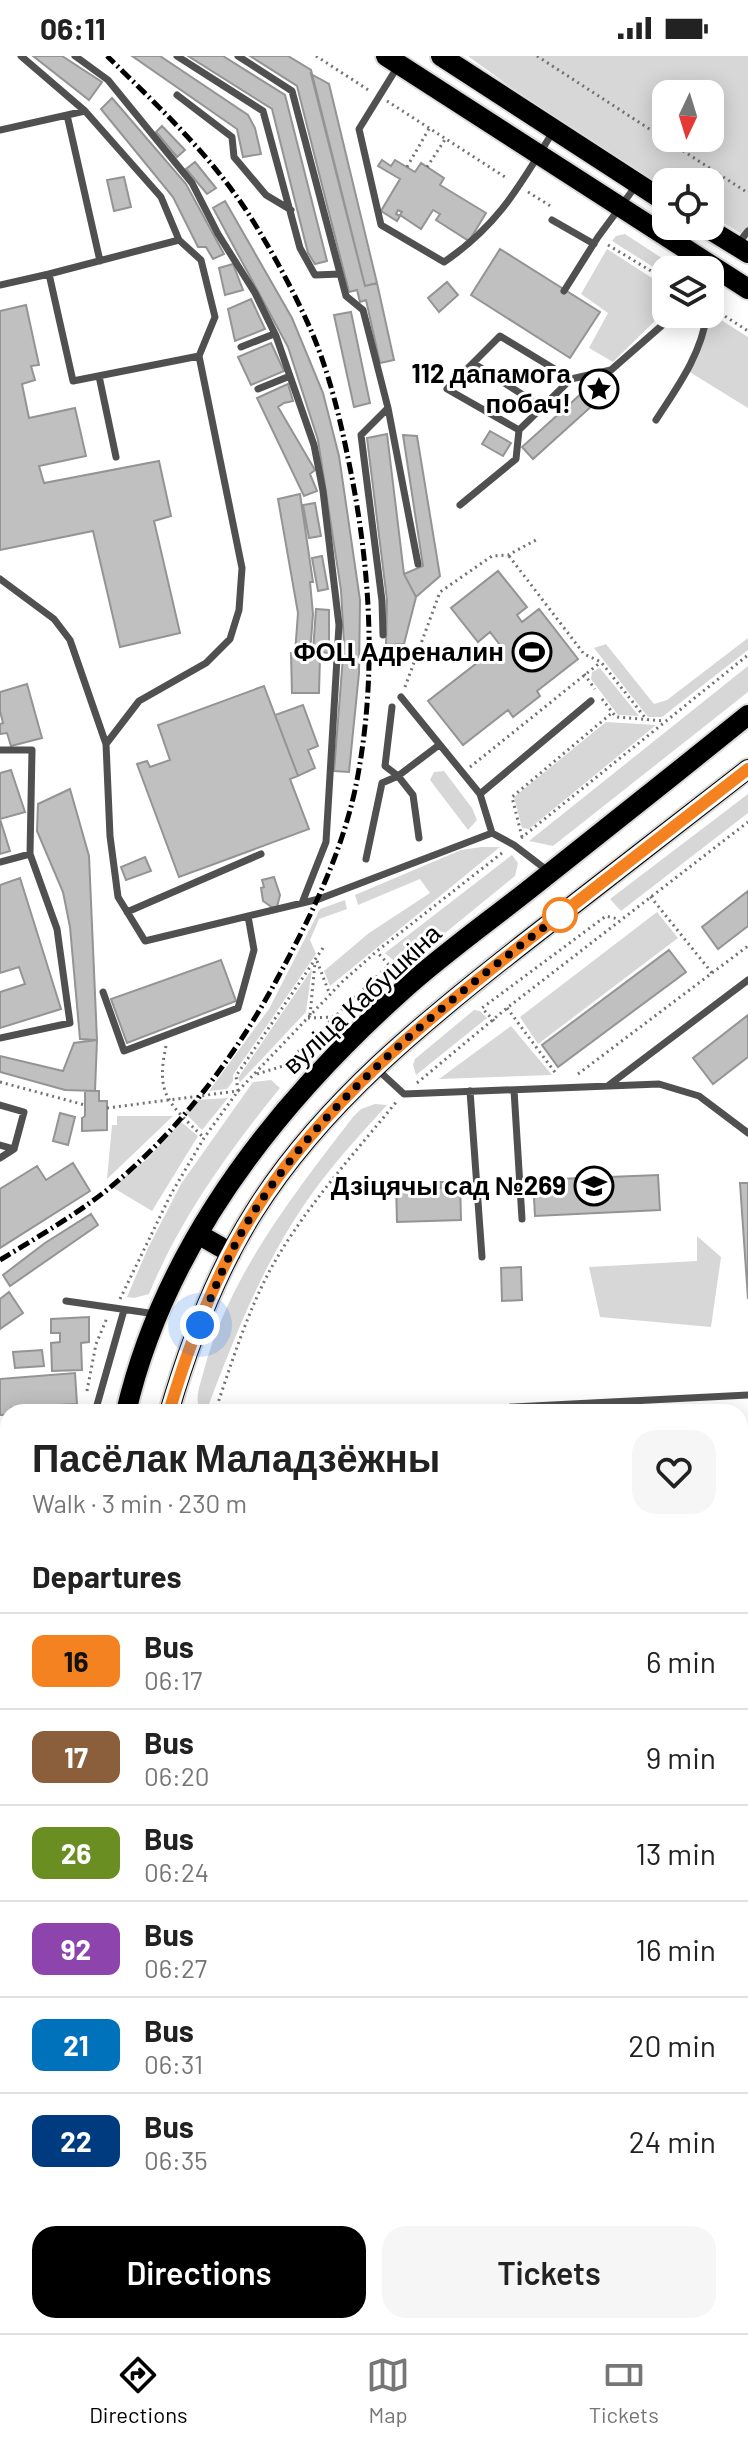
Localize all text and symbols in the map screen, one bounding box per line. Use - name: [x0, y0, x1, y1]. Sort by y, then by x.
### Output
- text: 06:11: [40, 10, 106, 46]
- north arrow: [652, 80, 724, 152]
- map controls: [652, 80, 724, 328]
- button: locate: [652, 168, 724, 240]
- button: layers: [652, 256, 724, 328]
- place label: 112 дапамога побач!: [411, 357, 572, 418]
- place icon: 112 дапамога побач!: [578, 368, 620, 410]
- sports icon: ФОЦ Адреналин: [511, 631, 553, 673]
- place label: ФОЦ Адреналин: [293, 635, 504, 666]
- unlabelled marker: [543, 898, 577, 932]
- street label: вуліца Кабушкіна: [275, 916, 447, 1079]
- school or university icon: Дзіцячы сад №269: [573, 1165, 615, 1207]
- place label: Дзіцячы сад №269: [331, 1169, 566, 1200]
- your location: [180, 1305, 220, 1345]
- button: heart: [632, 1430, 716, 1514]
- text: Пасёлак Маладзёжны: [32, 1434, 440, 1480]
- text: Walk · 3 min · 230 m: [32, 1487, 247, 1518]
- text: Departures: [32, 1558, 182, 1594]
- text: Bus: [144, 1628, 194, 1664]
- text: 6 min: [646, 1643, 716, 1679]
- text: 16: [64, 1644, 88, 1678]
- text: 06:17: [144, 1664, 202, 1695]
- text: Bus: [144, 1724, 194, 1760]
- text: 9 min: [646, 1739, 716, 1775]
- text: 17: [64, 1740, 88, 1774]
- text: 06:20: [144, 1760, 210, 1791]
- text: Bus: [144, 1820, 194, 1856]
- text: 13 min: [635, 1835, 716, 1871]
- text: 26: [61, 1836, 91, 1870]
- text: 06:24: [144, 1856, 209, 1887]
- text: Bus: [144, 1916, 194, 1952]
- text: 16 min: [635, 1931, 716, 1967]
- text: 92: [61, 1932, 91, 1966]
- text: 06:27: [144, 1952, 207, 1983]
- text: Bus: [144, 2012, 194, 2048]
- text: 20 min: [628, 2027, 716, 2063]
- text: 21: [63, 2028, 89, 2062]
- text: 06:31: [144, 2048, 203, 2079]
- text: Bus: [144, 2108, 194, 2144]
- text: 24 min: [629, 2123, 716, 2159]
- text: 22: [60, 2124, 92, 2158]
- text: 06:35: [144, 2144, 208, 2175]
- button: Directions: [32, 2226, 366, 2318]
- button: Tickets: [382, 2226, 716, 2318]
- tab: Directions: [89, 2353, 188, 2427]
- tab: Map: [366, 2353, 410, 2427]
- tab: Tickets: [589, 2353, 659, 2427]

